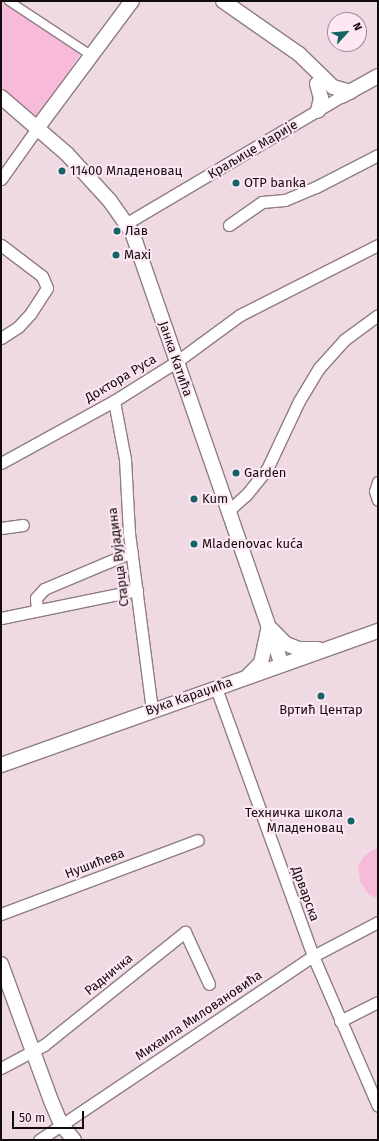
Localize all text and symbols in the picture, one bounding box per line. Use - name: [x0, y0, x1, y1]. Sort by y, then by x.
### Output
- north arrow: [327, 12, 367, 52]
- text: N: [350, 21, 365, 33]
- street label: Краљице Марије: [205, 117, 301, 183]
- place label: 11400 Младеновац: [70, 163, 182, 179]
- marker: 11400 Младеновац: [57, 166, 67, 176]
- place label: OTP banka: [244, 175, 306, 191]
- marker: OTP banka: [231, 178, 241, 188]
- place label: Лав: [125, 223, 148, 239]
- marker: Лав: [112, 226, 122, 236]
- place label: Maxi: [124, 247, 151, 263]
- marker: Maxi: [111, 250, 121, 260]
- street label: Јанка Катића: [155, 319, 195, 399]
- street label: Доктора Руса: [82, 352, 160, 406]
- place label: Garden: [244, 465, 286, 481]
- marker: Garden: [231, 468, 241, 478]
- place label: Kum: [202, 491, 228, 507]
- marker: Kum: [189, 494, 199, 504]
- street label: Старца Вујадина: [105, 507, 133, 607]
- place label: Mladenovac kuća: [202, 536, 303, 552]
- marker: Mladenovac kuća: [189, 539, 199, 549]
- street label: Вука Караџића: [144, 675, 234, 719]
- marker: Вртић Центар: [316, 691, 326, 701]
- place label: Вртић Центар: [279, 702, 363, 718]
- place label: Техничка школа Младеновац: [245, 806, 343, 837]
- marker: Техничка школа Младеновац: [346, 816, 356, 826]
- street label: Нушићева: [63, 846, 127, 882]
- street label: Дрварска: [288, 864, 322, 924]
- street label: Радничка: [82, 951, 136, 999]
- street label: Михаила Миловановића: [133, 968, 265, 1064]
- scale bar: [14, 1103, 86, 1129]
- text: 50 m: [19, 1111, 45, 1125]

